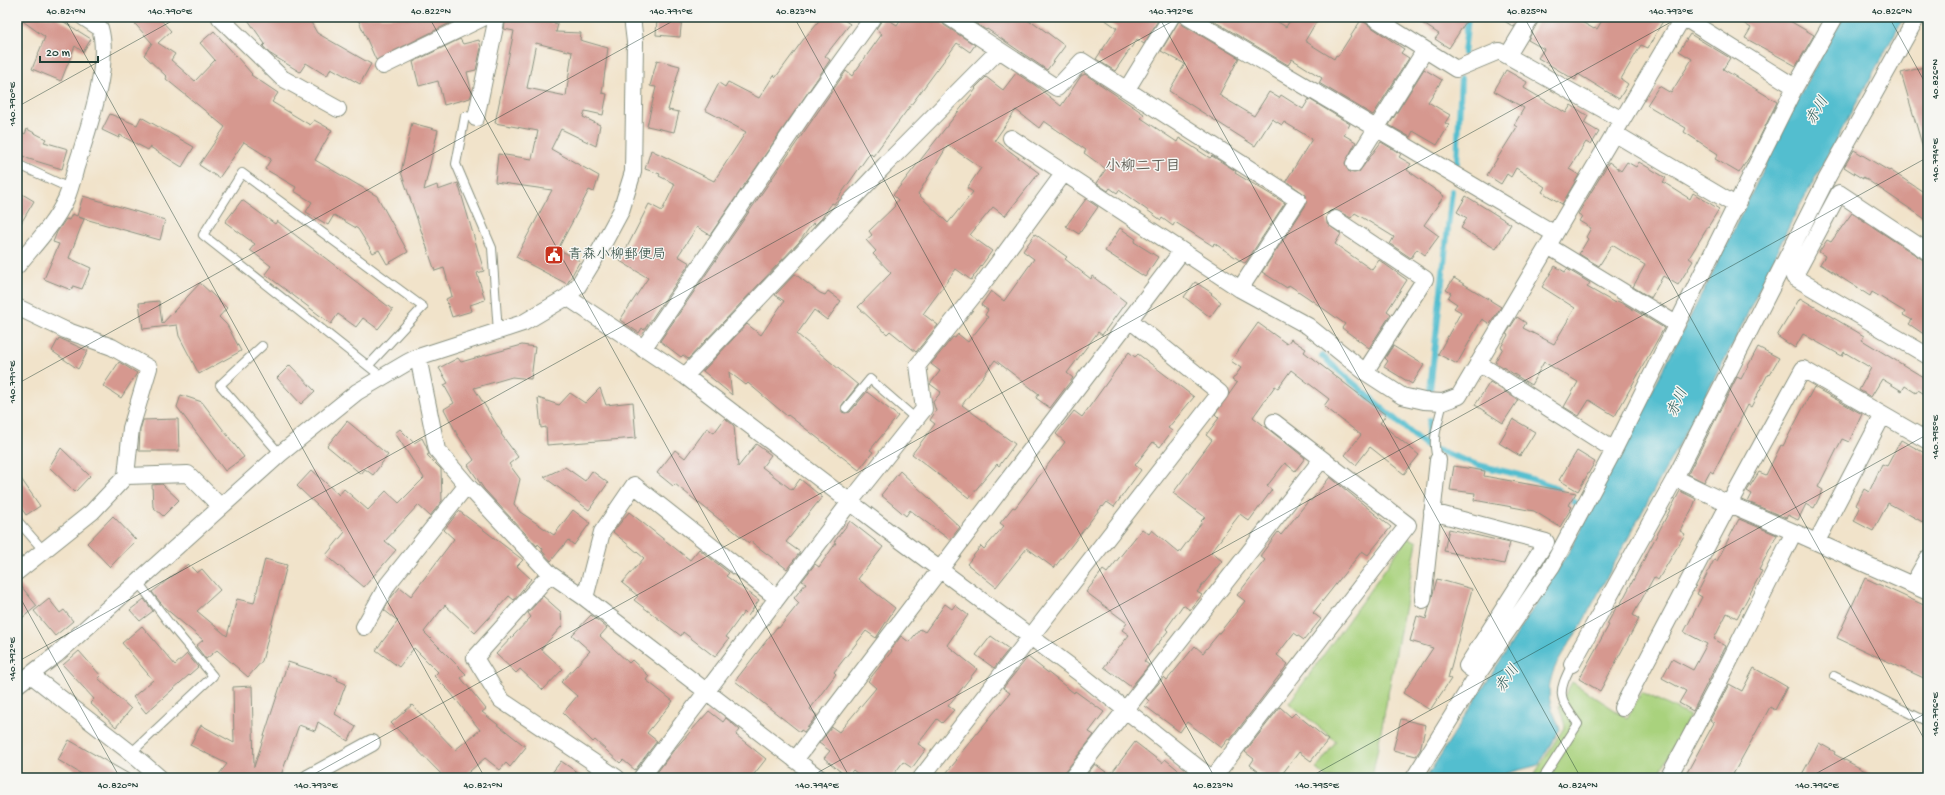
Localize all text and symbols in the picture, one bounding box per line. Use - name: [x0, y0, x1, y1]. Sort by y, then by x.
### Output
- text: 40.821°N: [47, 6, 86, 18]
- text: 140.790°E: [147, 6, 193, 18]
- text: 40.822°N: [411, 6, 451, 18]
- text: 140.791°E: [649, 6, 693, 18]
- text: 40.823°N: [776, 6, 817, 18]
- text: 140.792°E: [1148, 6, 1193, 18]
- text: 40.825°N: [1507, 6, 1548, 18]
- text: 140.793°E: [1648, 6, 1694, 18]
- text: 40.826°N: [1872, 6, 1912, 18]
- scale bar: [40, 38, 98, 64]
- text: 20 m: [46, 47, 71, 61]
- text: 40.826°N: [1930, 59, 1942, 99]
- text: 140.790°E: [7, 81, 19, 127]
- water label: 赤川: [1802, 93, 1833, 128]
- text: 140.794°E: [1930, 138, 1942, 183]
- district label: 小柳二丁目: [1105, 157, 1181, 176]
- public building icon: 青森小柳郵便局: [543, 244, 565, 266]
- place label: 青森小柳郵便局: [568, 247, 666, 264]
- text: 140.791°E: [7, 360, 19, 404]
- water label: 赤川: [1663, 385, 1692, 420]
- text: 140.795°E: [1930, 414, 1942, 460]
- text: 140.792°E: [7, 637, 19, 682]
- water label: 赤川: [1491, 661, 1524, 696]
- text: 140.796°E: [1930, 691, 1942, 737]
- text: 40.820°N: [98, 780, 139, 792]
- text: 140.793°E: [293, 780, 339, 792]
- text: 40.821°N: [464, 780, 503, 792]
- text: 140.794°E: [794, 780, 839, 792]
- text: 40.823°N: [1193, 780, 1234, 792]
- text: 140.795°E: [1294, 780, 1340, 792]
- text: 40.824°N: [1558, 780, 1598, 792]
- text: 140.796°E: [1794, 780, 1840, 792]

